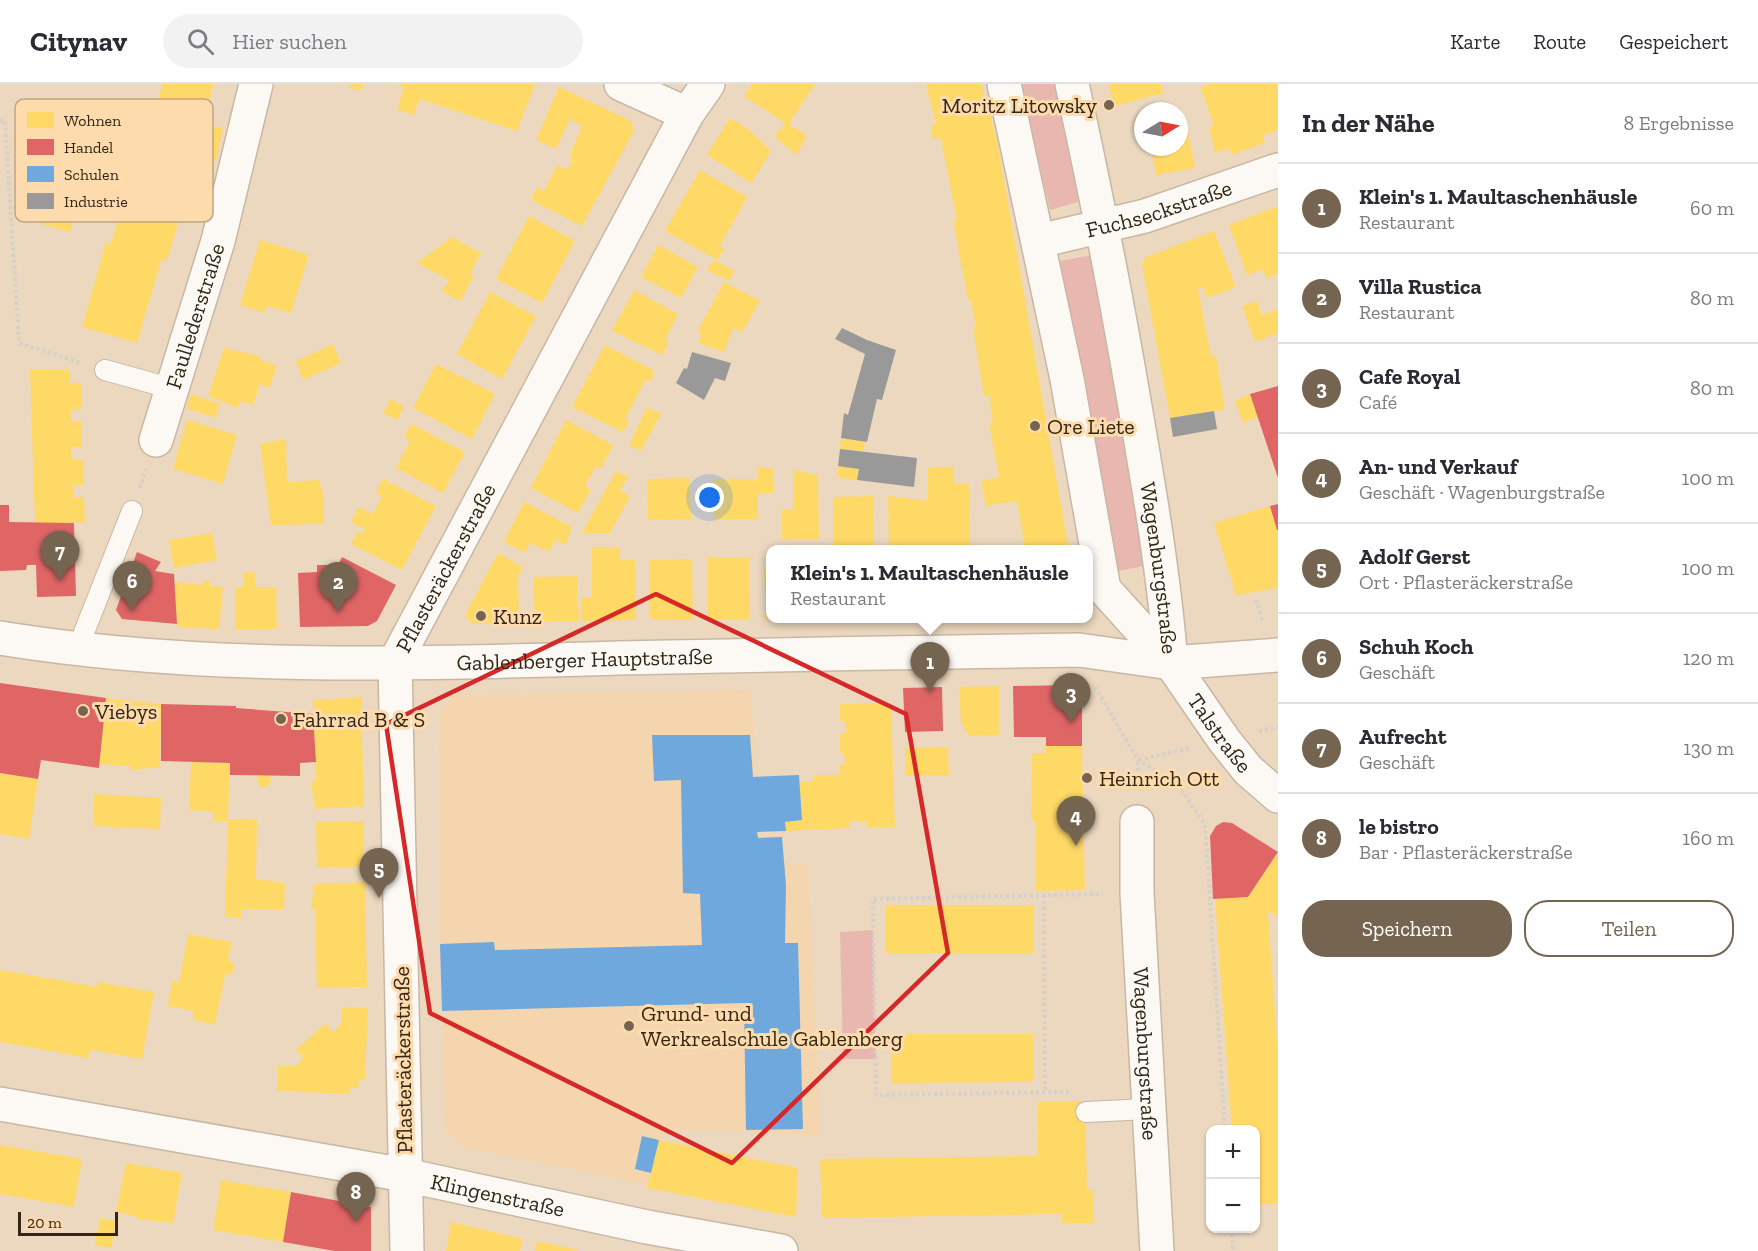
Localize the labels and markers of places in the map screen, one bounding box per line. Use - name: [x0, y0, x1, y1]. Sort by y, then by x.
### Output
- place label: Moritz Litowsky: [942, 92, 1098, 119]
- marker: Moritz Litowsky: [1102, 98, 1116, 112]
- place label: Ore Liete: [1047, 413, 1135, 440]
- marker: Ore Liete: [1028, 419, 1042, 433]
- pin: 7: [40, 532, 80, 581]
- pin: 6: [112, 562, 152, 611]
- pin: 2: [318, 562, 358, 612]
- place label: Kunz: [493, 603, 542, 630]
- marker: Kunz: [474, 609, 488, 623]
- pin: 1: [910, 642, 950, 692]
- pin: 3: [1052, 674, 1090, 723]
- place label: Viebys: [94, 698, 157, 725]
- marker: Viebys: [76, 704, 90, 718]
- place label: Fahrrad B & S: [293, 706, 425, 733]
- marker: Fahrrad B & S: [274, 712, 288, 726]
- place label: Heinrich Ott: [1099, 765, 1220, 792]
- marker: Heinrich Ott: [1080, 771, 1094, 785]
- pin: 4: [1056, 796, 1096, 846]
- pin: 5: [360, 848, 398, 898]
- place label: Grund- und Werkrealschule Gablenberg: [641, 1000, 903, 1052]
- marker: Grund- und Werkrealschule Gablenberg: [622, 1019, 636, 1033]
- pin: 8: [336, 1172, 376, 1222]

